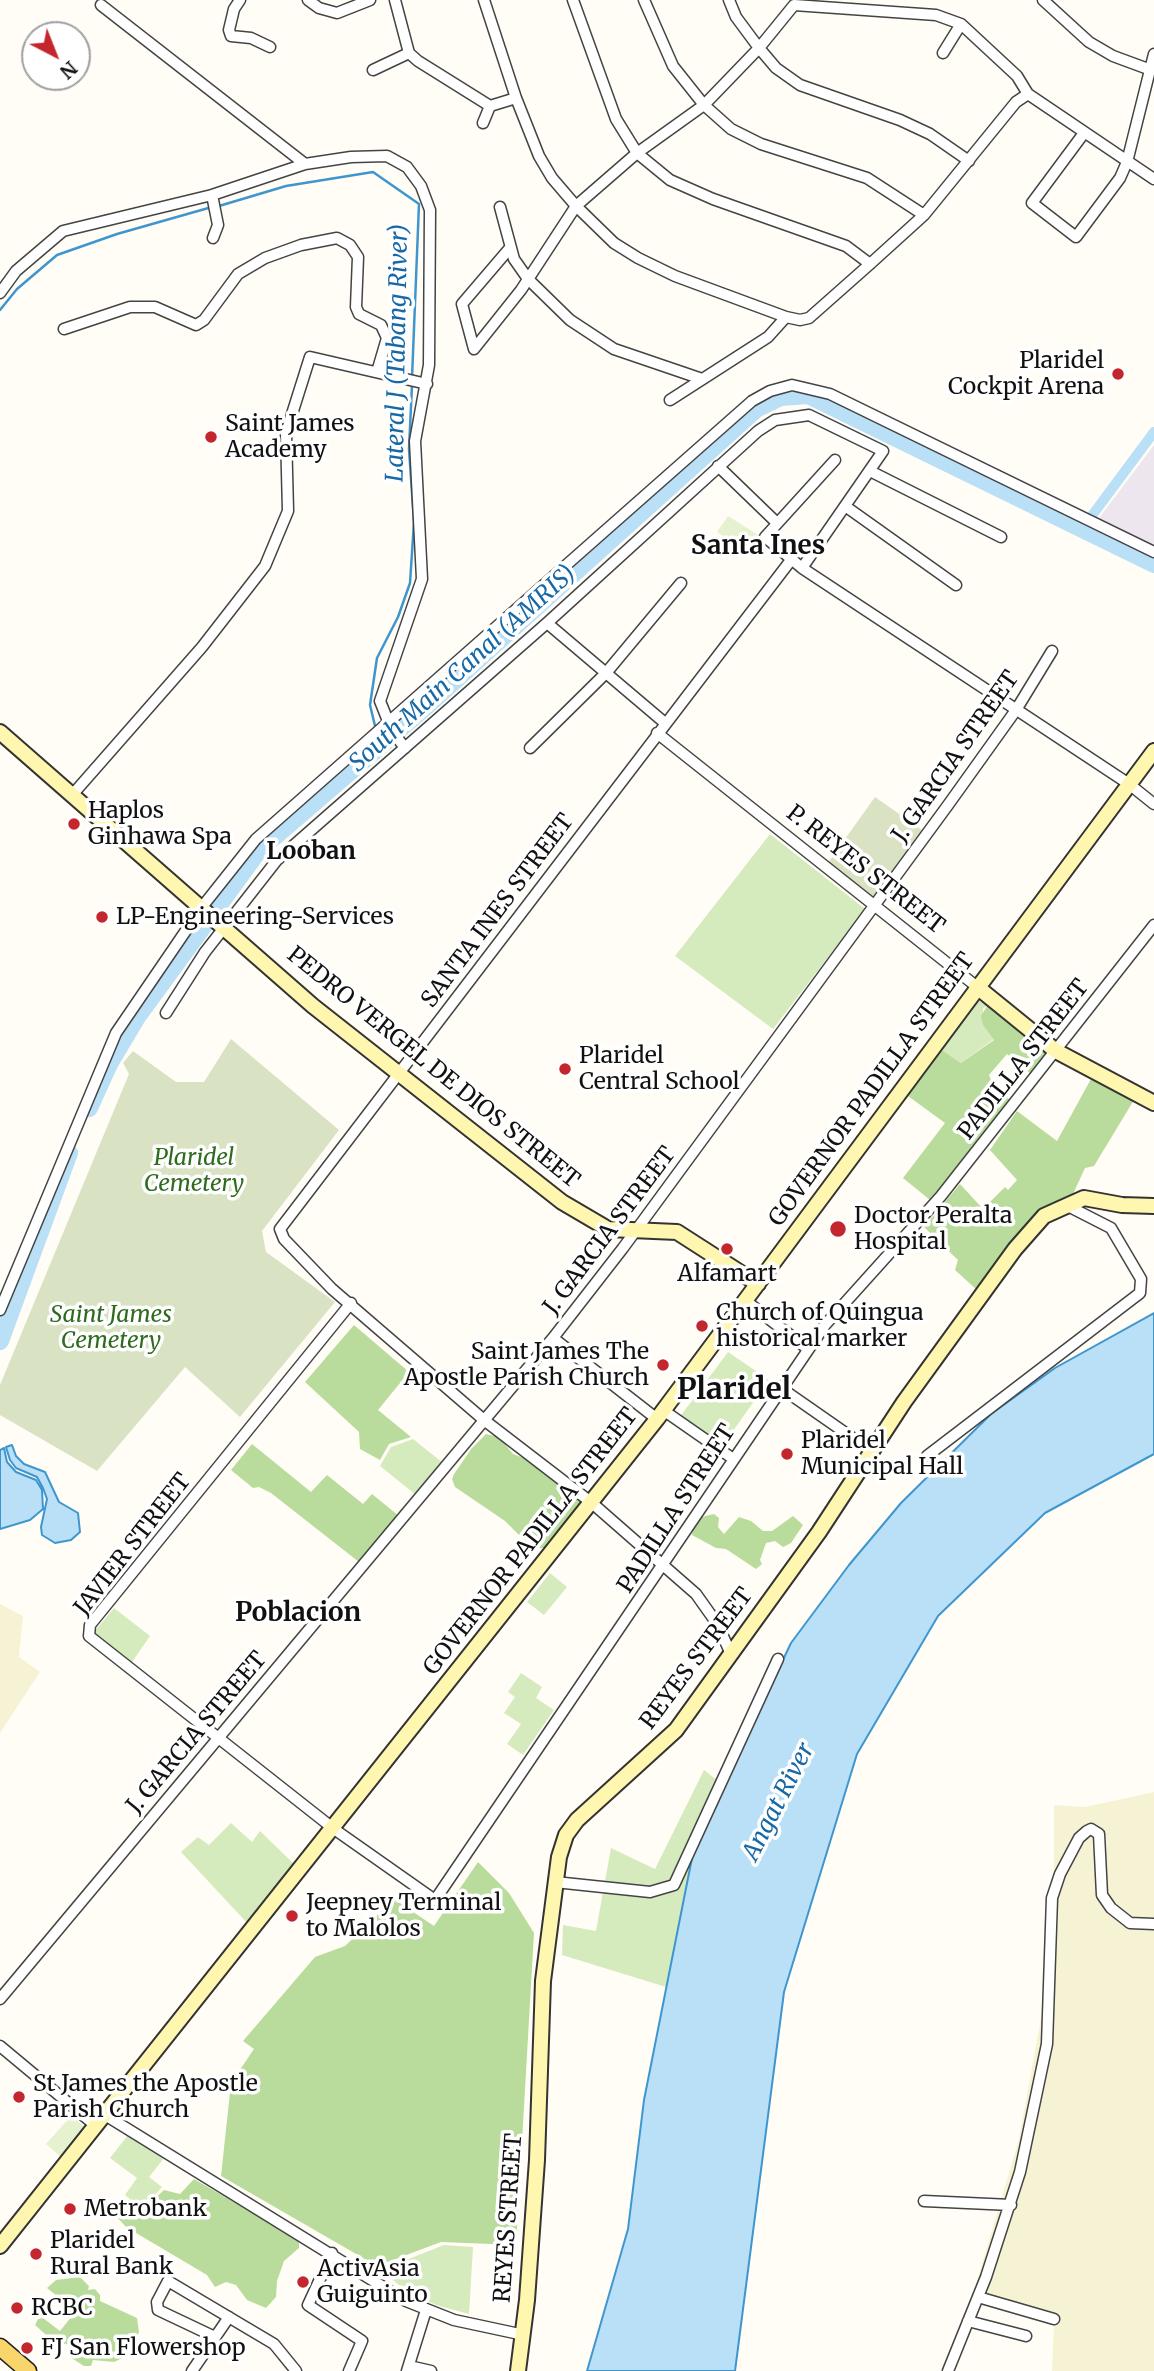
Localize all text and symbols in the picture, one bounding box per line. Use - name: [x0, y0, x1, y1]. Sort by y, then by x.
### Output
- north arrow: [21, 21, 91, 91]
- text: N: [55, 56, 82, 84]
- water label: Lateral J (Tabang River): [381, 224, 415, 482]
- place label: Plaridel Cockpit Arena: [948, 347, 1104, 401]
- marker: Plaridel Cockpit Arena: [1110, 366, 1126, 382]
- place label: Saint James Academy: [225, 410, 355, 464]
- marker: Saint James Academy: [203, 429, 219, 445]
- district label: Santa Ines: [691, 531, 825, 563]
- water label: South Main Canal (AMRIS): [344, 560, 582, 778]
- street label: J. GARCIA STREET: [887, 666, 1025, 848]
- place label: Haplos Ginhawa Spa: [88, 797, 232, 851]
- street label: P. REYES STREET: [780, 800, 950, 940]
- street label: SANTA INES STREET: [416, 809, 580, 1013]
- marker: Haplos Ginhawa Spa: [66, 816, 82, 832]
- district label: Looban: [266, 838, 356, 866]
- place label: LP-Engineering-Services: [116, 903, 394, 931]
- marker: LP-Engineering-Services: [94, 909, 110, 925]
- street label: PEDRO VERGEL DE DIOS STREET: [281, 941, 585, 1195]
- street label: GOVERNOR PADILLA STREET: [764, 948, 980, 1232]
- street label: PADILLA STREET: [953, 974, 1095, 1146]
- place label: Plaridel Central School: [579, 1042, 740, 1096]
- marker: Plaridel Central School: [557, 1061, 573, 1077]
- street label: J. GARCIA STREET: [538, 1142, 682, 1320]
- park label: Plaridel Cemetery: [144, 1144, 244, 1198]
- place label: Doctor Peralta Hospital: [854, 1202, 1012, 1256]
- marker: Doctor Peralta Hospital: [828, 1219, 848, 1239]
- marker: Alfamart: [719, 1241, 735, 1257]
- place label: Alfamart: [677, 1260, 777, 1288]
- place label: Church of Quingua historical marker: [716, 1299, 924, 1353]
- park label: Saint James Cemetery: [50, 1301, 172, 1355]
- marker: Church of Quingua historical marker: [694, 1318, 710, 1334]
- place label: Saint James The Apostle Parish Church: [404, 1338, 649, 1392]
- marker: Saint James The Apostle Parish Church: [655, 1357, 671, 1373]
- district label: Plaridel: [677, 1373, 791, 1409]
- street label: GOVERNOR PADILLA STREET: [418, 1403, 644, 1681]
- street label: PADILLA STREET: [612, 1419, 742, 1599]
- place label: Plaridel Municipal Hall: [801, 1427, 963, 1481]
- marker: Plaridel Municipal Hall: [779, 1446, 795, 1462]
- street label: JAVIER STREET: [69, 1468, 197, 1622]
- street label: REYES STREET: [635, 1583, 759, 1735]
- district label: Poblacion: [235, 1598, 361, 1630]
- street label: J. GARCIA STREET: [121, 1646, 273, 1820]
- water label: Angat River: [737, 1738, 821, 1866]
- place label: Jeepney Terminal to Malolos: [306, 1889, 501, 1943]
- marker: Jeepney Terminal to Malolos: [284, 1908, 300, 1924]
- place label: St James the Apostle Parish Church: [33, 2070, 258, 2124]
- marker: St James the Apostle Parish Church: [11, 2089, 27, 2105]
- street label: REYES STREET: [489, 2132, 529, 2304]
- place label: Metrobank: [84, 2195, 207, 2223]
- marker: Metrobank: [62, 2201, 78, 2217]
- place label: Plaridel Rural Bank: [50, 2227, 173, 2281]
- marker: Plaridel Rural Bank: [28, 2246, 44, 2262]
- place label: ActivAsia Guiguinto: [317, 2255, 428, 2309]
- marker: ActivAsia Guiguinto: [295, 2274, 311, 2290]
- place label: RCBC: [31, 2294, 93, 2322]
- marker: RCBC: [9, 2300, 25, 2316]
- place label: FJ San Flowershop: [41, 2334, 246, 2362]
- marker: FJ San Flowershop: [19, 2340, 35, 2356]

